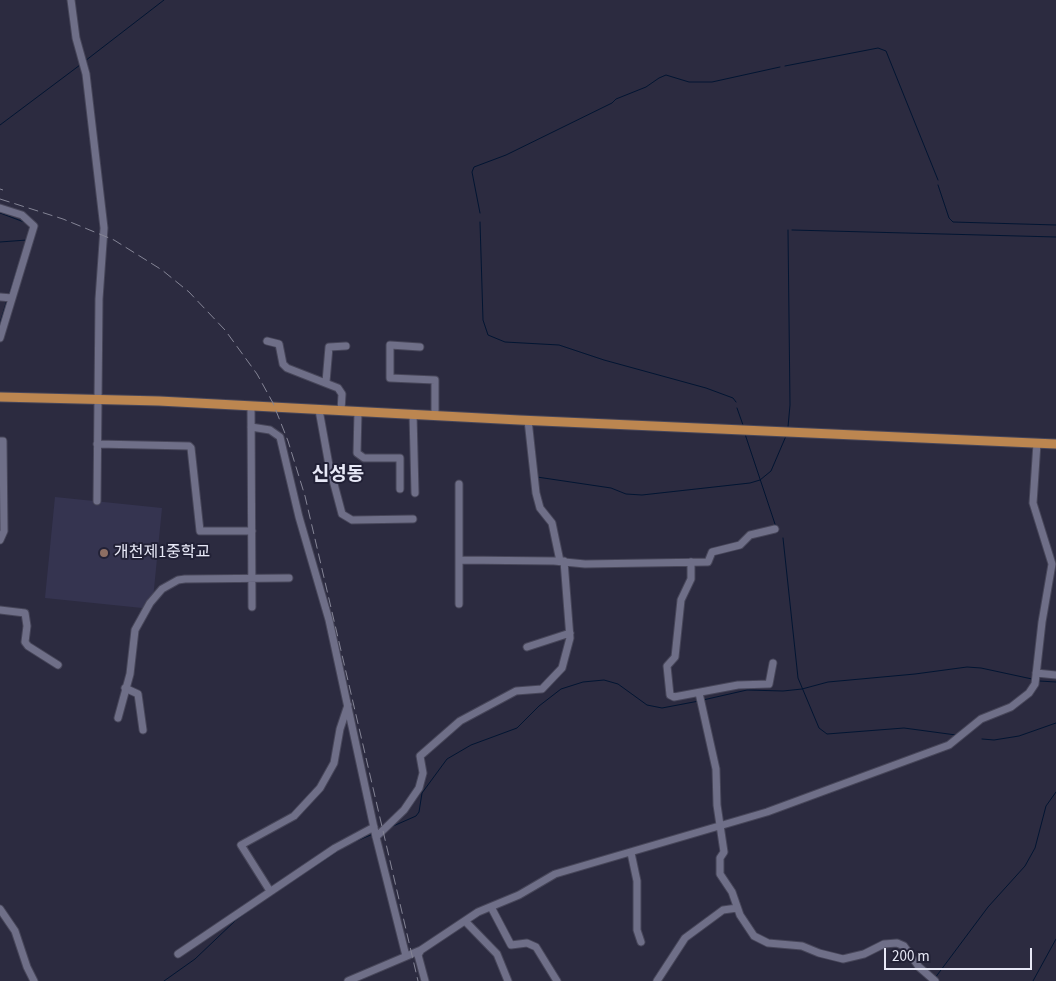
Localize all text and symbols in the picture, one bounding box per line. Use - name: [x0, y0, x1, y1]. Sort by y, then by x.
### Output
- district label: 신성동: [312, 465, 364, 487]
- place label: 개천제1중학교: [114, 543, 210, 563]
- marker: 개천제1중학교: [98, 547, 110, 559]
- scale bar: [886, 938, 1034, 970]
- text: 200 m: [892, 946, 930, 967]

